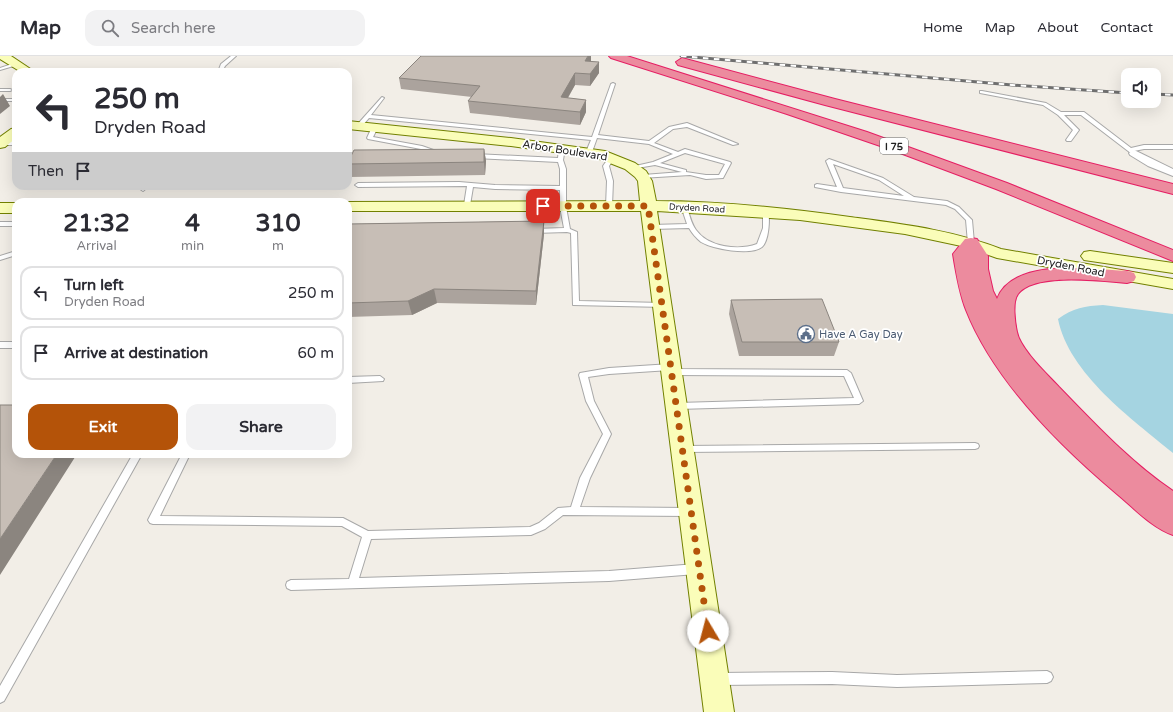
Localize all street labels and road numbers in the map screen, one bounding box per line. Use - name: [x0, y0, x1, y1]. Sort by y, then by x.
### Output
- street label: Arbor Boulevard: [522, 137, 608, 164]
- road number: I 75: [880, 138, 908, 154]
- street label: Dryden Road: [669, 202, 725, 215]
- street label: Dryden Road: [1036, 254, 1106, 279]

